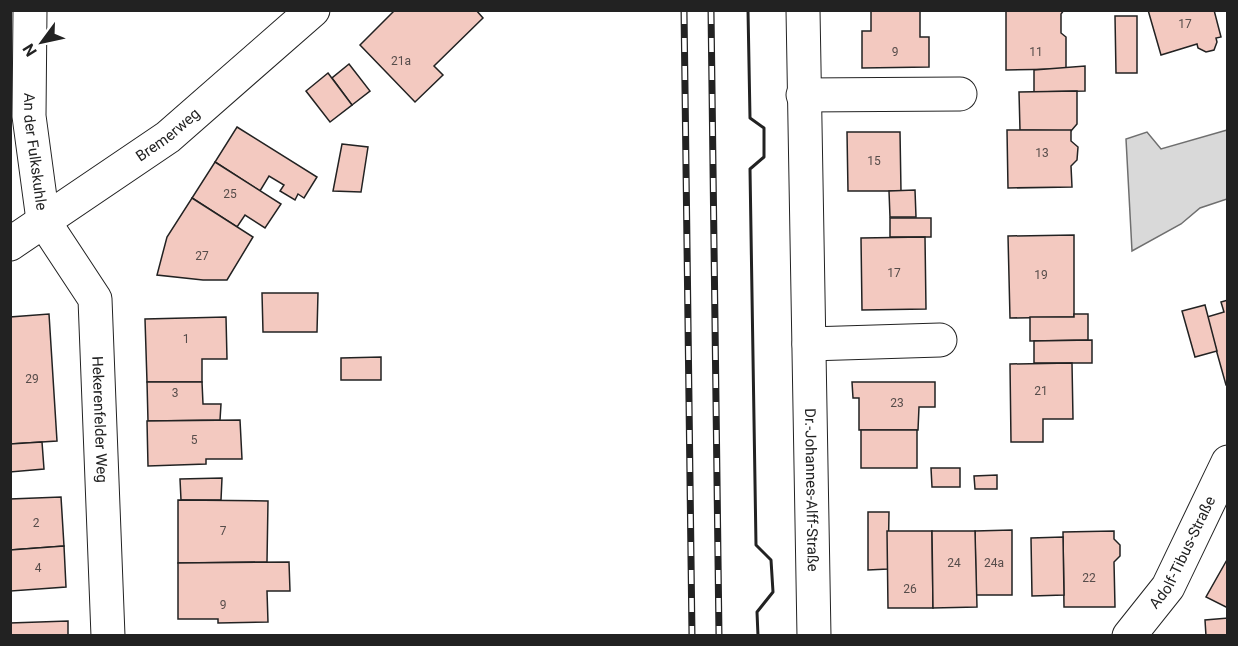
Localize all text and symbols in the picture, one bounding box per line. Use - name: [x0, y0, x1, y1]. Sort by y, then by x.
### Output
- north arrow: [12, 12, 72, 72]
- house number: 17: [1178, 17, 1192, 31]
- text: N: [19, 40, 41, 60]
- house number: 9: [892, 45, 898, 59]
- house number: 11: [1029, 45, 1043, 59]
- house number: 21a: [391, 54, 411, 68]
- street label: An der Fulkskuhle: [20, 93, 51, 212]
- street label: Bremerweg: [132, 104, 204, 165]
- house number: 13: [1035, 146, 1049, 160]
- house number: 15: [867, 154, 881, 168]
- house number: 25: [223, 187, 237, 201]
- house number: 27: [195, 249, 209, 263]
- house number: 17: [887, 266, 901, 280]
- house number: 19: [1034, 268, 1048, 282]
- house number: 1: [183, 332, 189, 346]
- street label: Hekerenfelder Weg: [88, 356, 111, 483]
- house number: 29: [25, 372, 39, 386]
- house number: 21: [1034, 384, 1048, 398]
- house number: 3: [172, 386, 178, 400]
- house number: 23: [890, 396, 904, 410]
- street label: Dr.-Johannes-Alff-Straße: [801, 408, 822, 572]
- house number: 5: [191, 433, 198, 447]
- street label: Adolf-Tibus-Straße: [1145, 493, 1219, 612]
- house number: 2: [33, 516, 40, 530]
- house number: 7: [220, 524, 227, 538]
- house number: 24: [947, 556, 961, 570]
- house number: 24a: [984, 556, 1004, 570]
- house number: 4: [35, 561, 42, 575]
- house number: 22: [1082, 571, 1096, 585]
- house number: 26: [903, 582, 917, 596]
- house number: 9: [220, 598, 226, 612]

